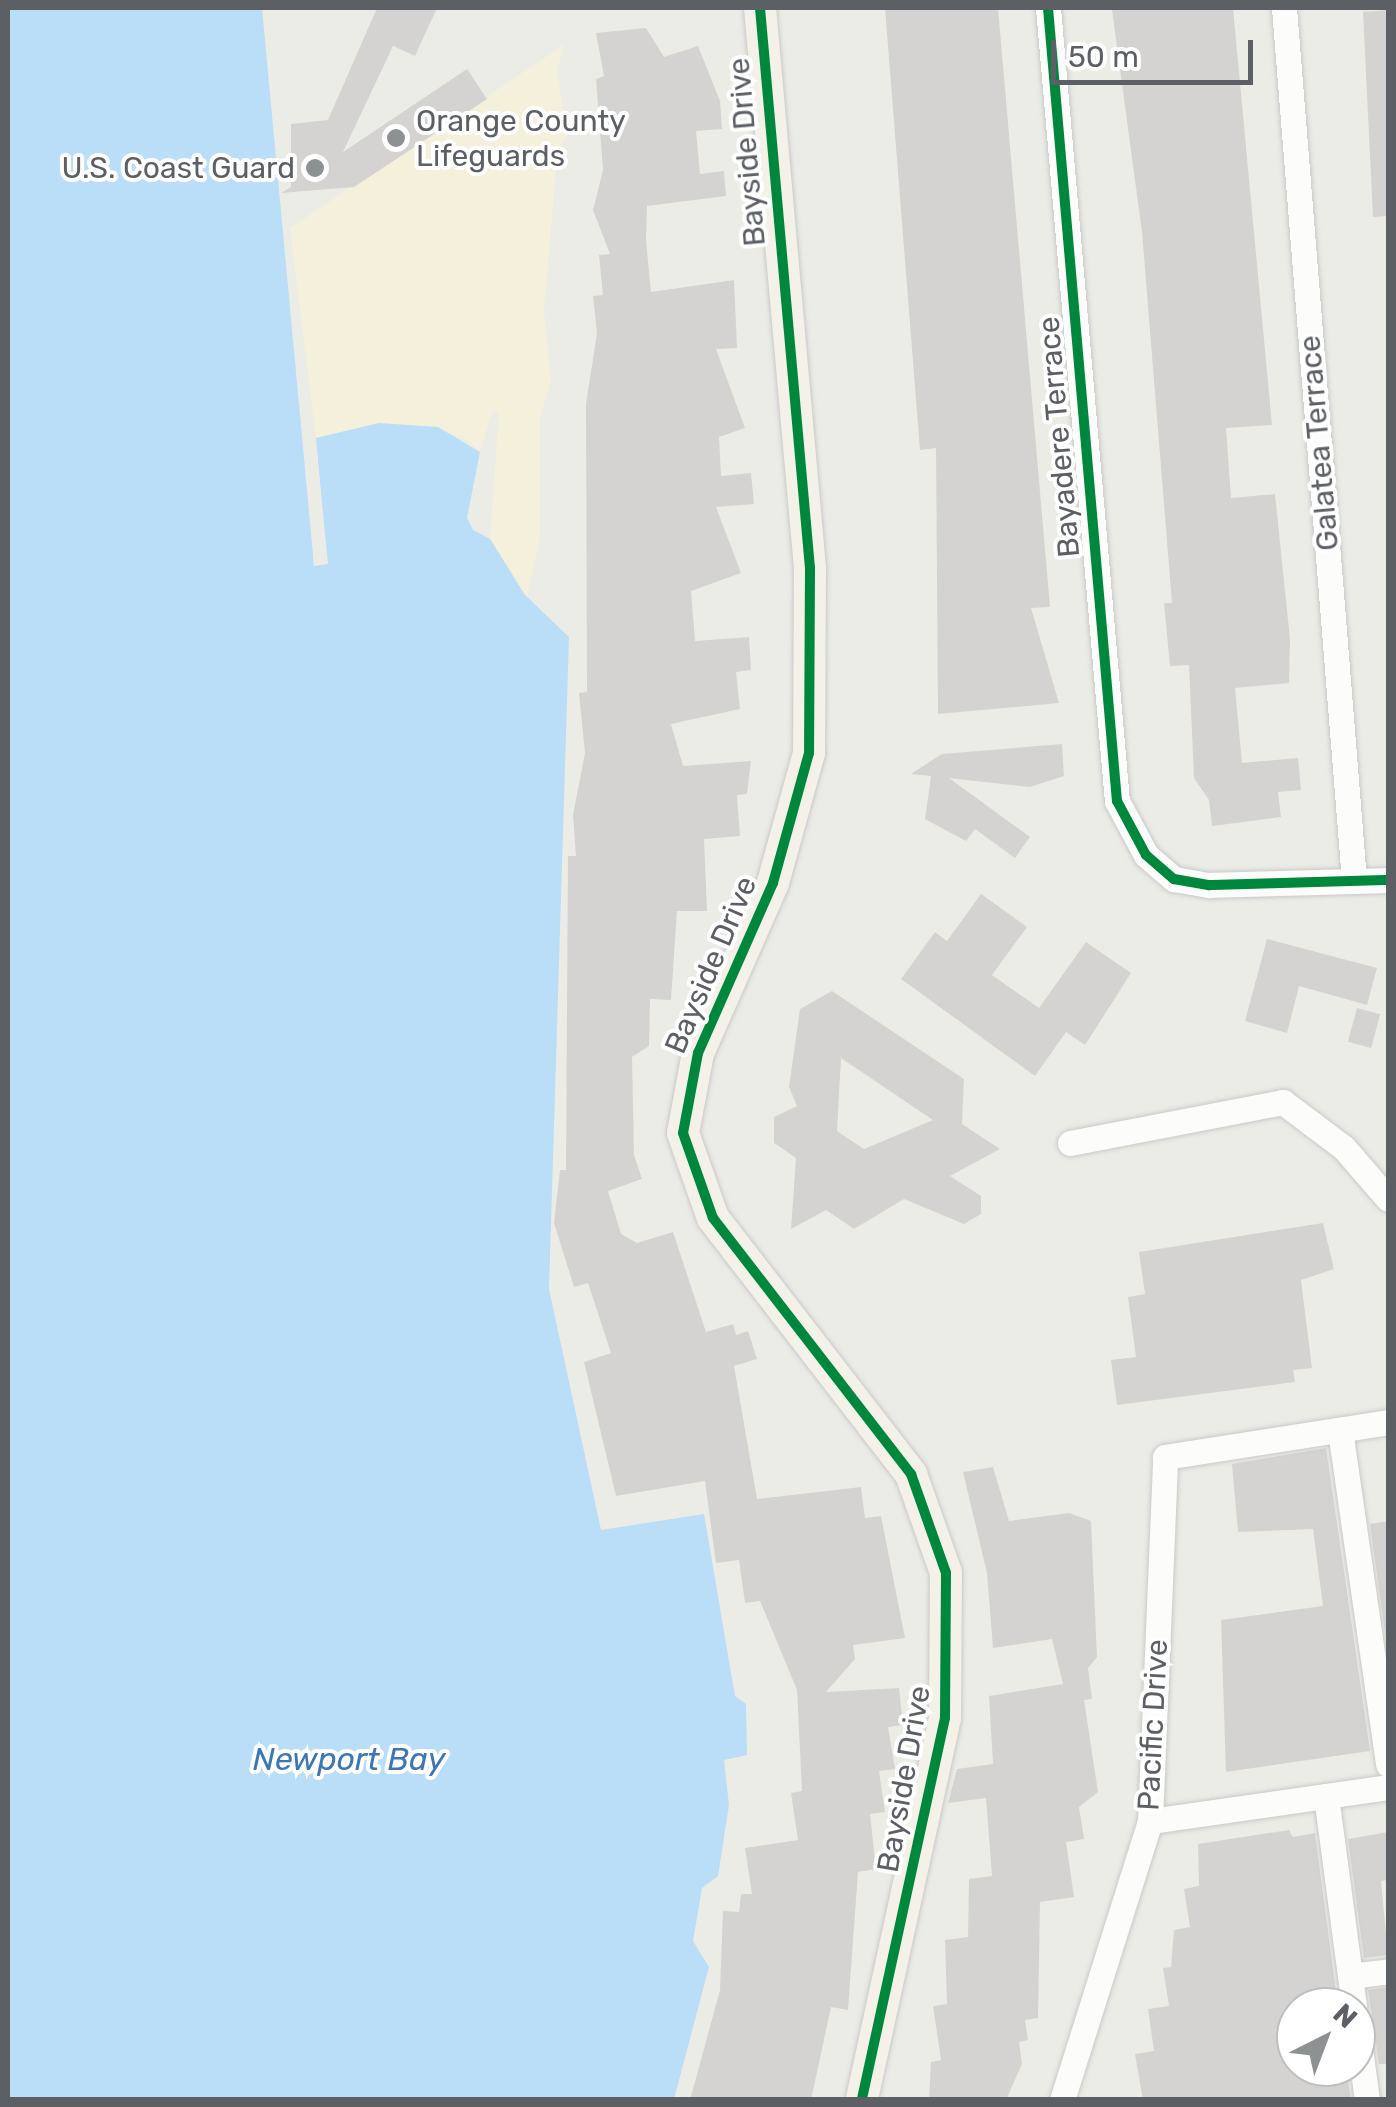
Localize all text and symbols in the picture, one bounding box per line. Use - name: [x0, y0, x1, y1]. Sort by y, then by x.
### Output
- scale bar: [1056, 20, 1258, 82]
- text: 50 m: [1068, 39, 1139, 75]
- street label: Bayside Drive: [721, 56, 773, 248]
- place label: Orange County Lifeguards: [416, 103, 626, 174]
- marker: Orange County Lifeguards: [385, 127, 407, 149]
- place label: U.S. Coast Guard: [62, 150, 295, 186]
- marker: U.S. Coast Guard: [304, 157, 326, 179]
- street label: Bayadere Terrace: [1031, 315, 1087, 559]
- street label: Galatea Terrace: [1292, 333, 1346, 553]
- street label: Bayside Drive: [657, 871, 765, 1059]
- street label: Pacific Drive: [1131, 1638, 1175, 1812]
- street label: Bayside Drive: [870, 1683, 938, 1875]
- water label: Newport Bay: [252, 1740, 446, 1778]
- north arrow: [1276, 1987, 1376, 2087]
- text: N: [1327, 1997, 1364, 2035]

